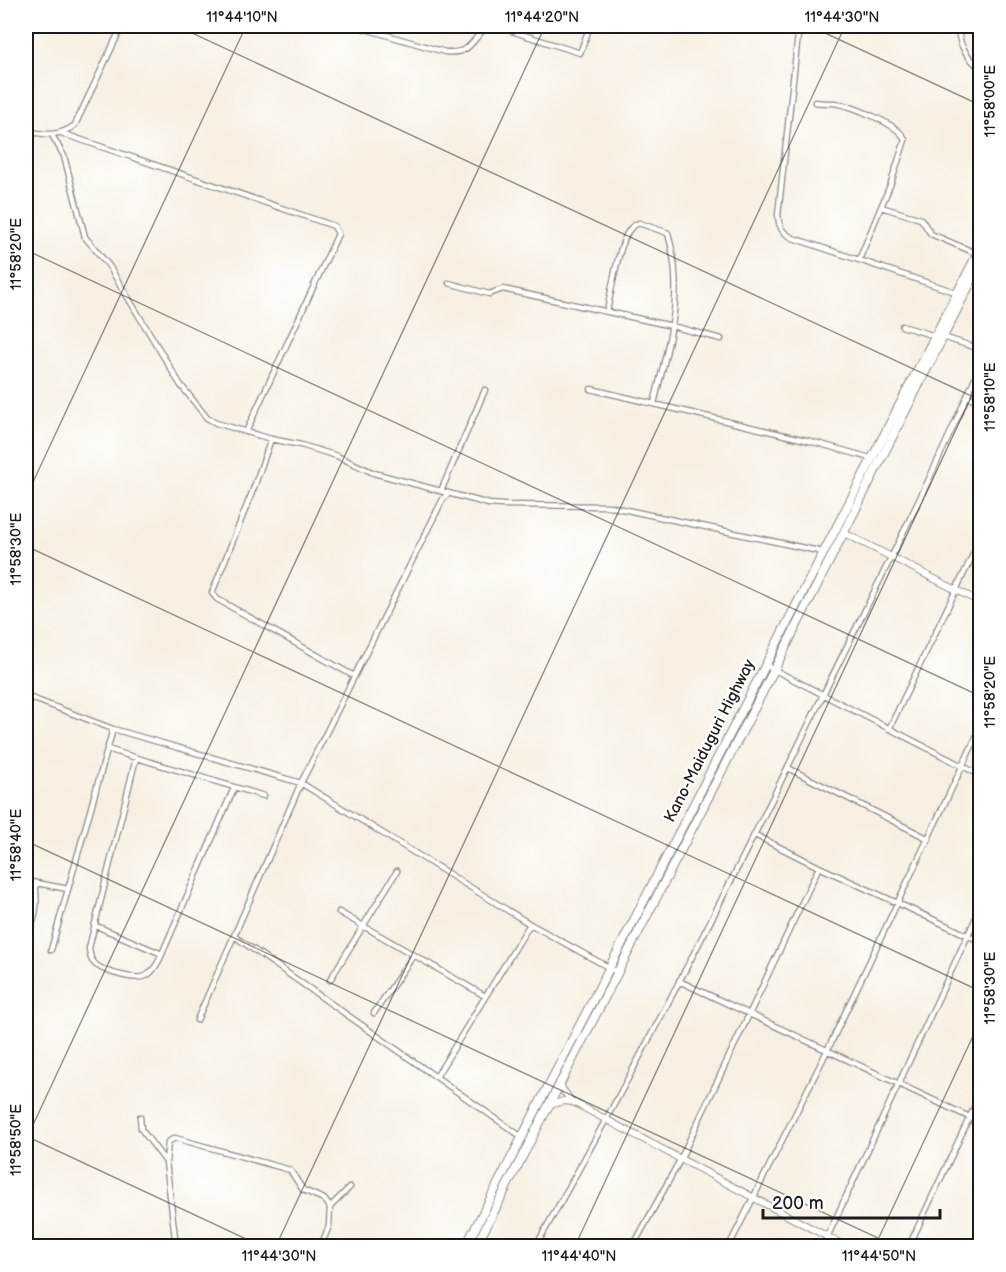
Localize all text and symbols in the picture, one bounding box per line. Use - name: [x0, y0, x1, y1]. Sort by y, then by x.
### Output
- text: 11°44'10"N: [206, 8, 278, 27]
- text: 11°44'20"N: [505, 8, 579, 27]
- text: 11°44'30"N: [804, 8, 880, 27]
- text: 11°58'00"E: [981, 65, 1000, 137]
- text: 11°58'20"E: [7, 218, 26, 290]
- text: 11°58'10"E: [981, 362, 1000, 432]
- text: 11°58'30"E: [7, 513, 26, 585]
- street label: Kano-Maiduguri Highway: [661, 656, 760, 826]
- text: 11°58'20"E: [981, 656, 1000, 728]
- text: 11°58'40"E: [7, 809, 26, 881]
- text: 11°58'30"E: [981, 952, 1000, 1024]
- text: 11°58'50"E: [7, 1104, 26, 1176]
- scale bar: [763, 1182, 940, 1220]
- text: 200 m: [772, 1193, 824, 1214]
- text: 11°44'30"N: [241, 1247, 317, 1266]
- text: 11°44'40"N: [541, 1247, 617, 1266]
- text: 11°44'50"N: [842, 1247, 916, 1266]

